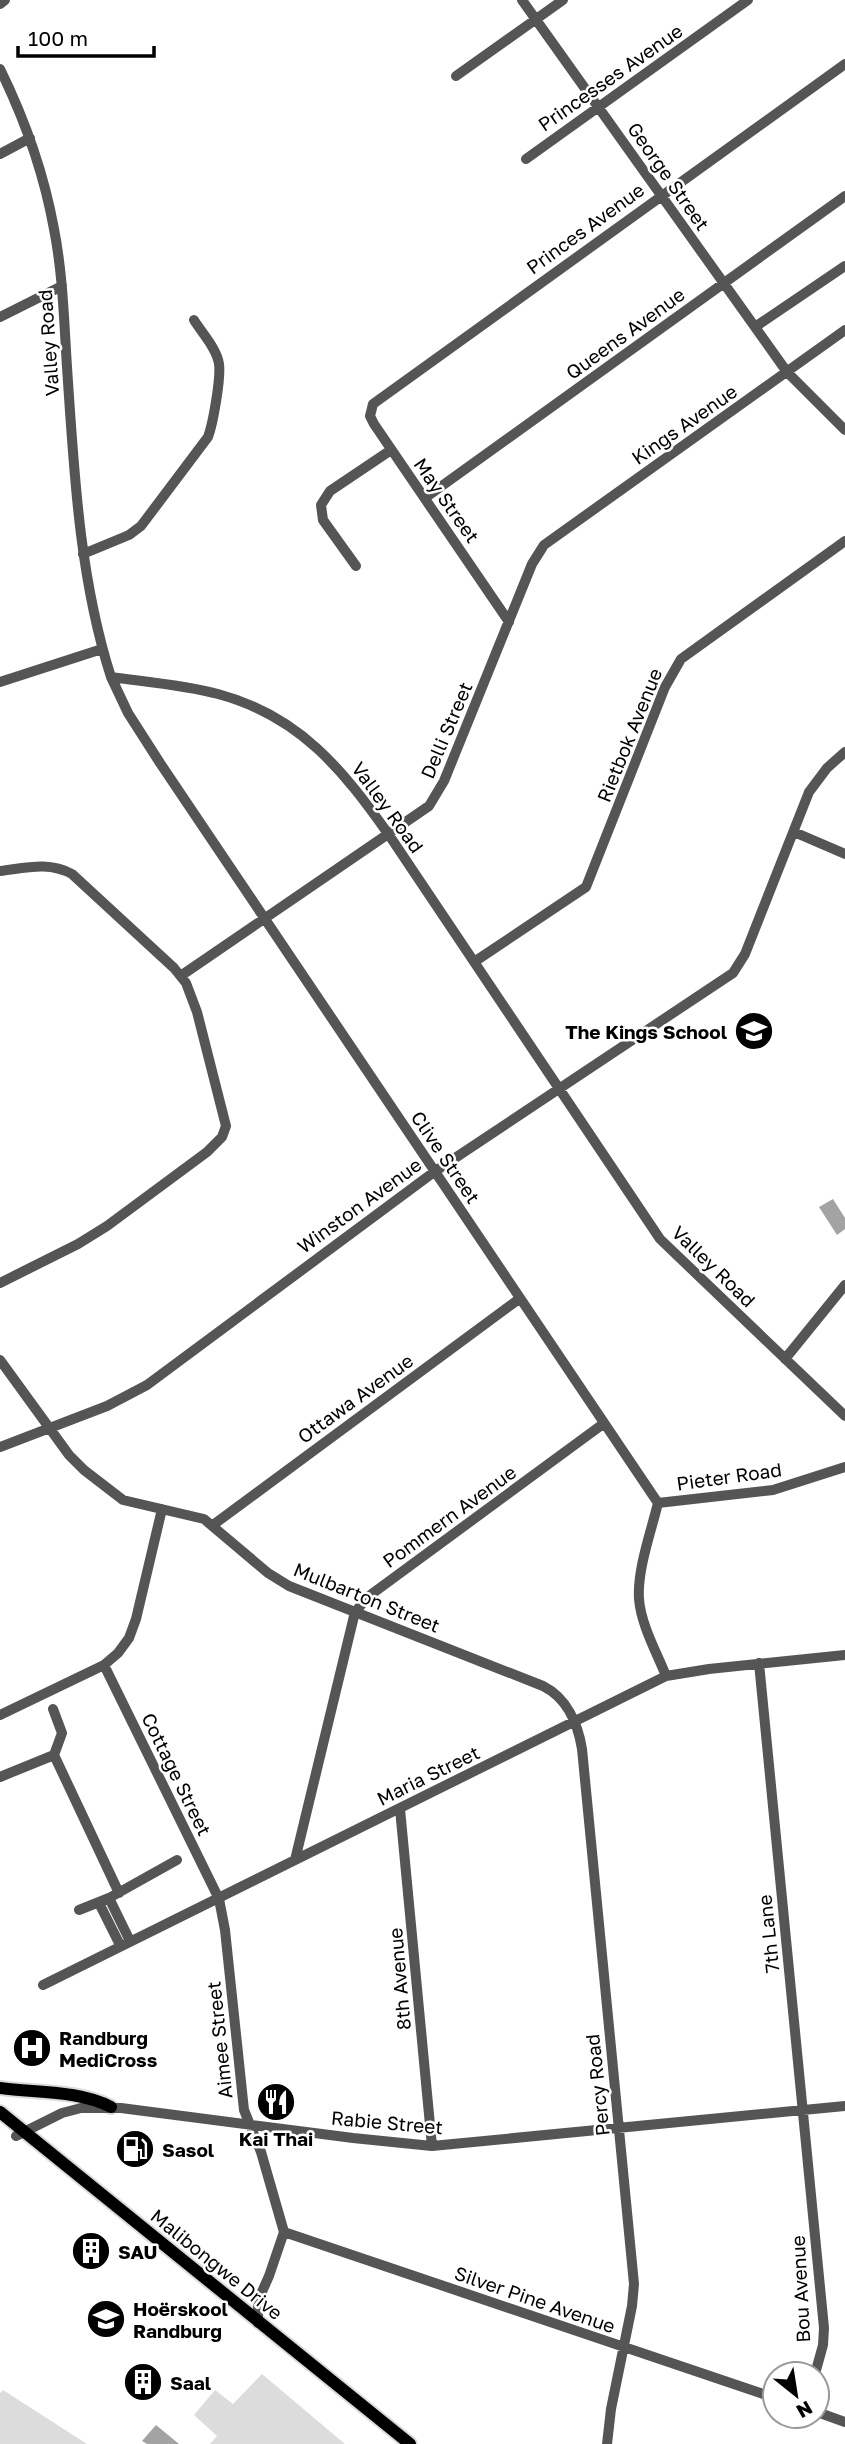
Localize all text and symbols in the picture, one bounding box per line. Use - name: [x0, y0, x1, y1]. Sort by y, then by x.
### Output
- scale bar: [18, 14, 154, 58]
- street label: Princesses Avenue: [533, 19, 687, 135]
- text: 100 m: [28, 25, 88, 51]
- street label: George Street: [623, 117, 715, 235]
- street label: Princes Avenue: [522, 178, 648, 278]
- street label: Queens Avenue: [561, 282, 689, 384]
- street label: Valley Road: [33, 289, 63, 397]
- street label: Kings Avenue: [627, 379, 741, 469]
- street label: May Street: [409, 453, 485, 547]
- street label: Rietbok Avenue: [592, 665, 666, 805]
- street label: Delli Street: [415, 678, 477, 782]
- street label: Valley Road: [347, 757, 429, 857]
- school or university icon: The Kings School: [733, 1010, 775, 1052]
- place label: The Kings School: [565, 1020, 727, 1043]
- street label: Clive Street: [407, 1106, 485, 1208]
- street label: Winston Avenue: [293, 1152, 425, 1258]
- street label: Valley Road: [668, 1221, 760, 1311]
- street label: Ottawa Avenue: [293, 1348, 417, 1448]
- street label: Pieter Road: [675, 1457, 783, 1495]
- street label: Pommern Avenue: [378, 1460, 520, 1572]
- street label: Mulbarton Street: [290, 1557, 444, 1637]
- street label: Cottage Street: [137, 1709, 217, 1839]
- street label: Maria Street: [373, 1740, 483, 1810]
- street label: 7th Lane: [752, 1894, 784, 1974]
- street label: 8th Avenue: [383, 1927, 415, 2031]
- street label: Aimee Street: [201, 1980, 237, 2100]
- place label: Randburg MediCross: [59, 2026, 158, 2071]
- hospital icon: Randburg MediCross: [11, 2027, 53, 2069]
- street label: Percy Road: [580, 2033, 614, 2137]
- restaurant icon: Kai Thai: [255, 2081, 297, 2123]
- street label: Rabie Street: [330, 2106, 444, 2138]
- place label: Kai Thai: [239, 2127, 313, 2150]
- fuel station icon: Sasol: [114, 2128, 156, 2170]
- place label: Sasol: [162, 2138, 214, 2161]
- street label: Malibongwe Drive: [147, 2204, 287, 2324]
- building icon: SAU: [70, 2230, 112, 2272]
- street label: Bou Avenue: [786, 2235, 814, 2343]
- place label: SAU: [118, 2240, 157, 2263]
- street label: Silver Pine Avenue: [452, 2261, 618, 2337]
- place label: Hoërskool Randburg: [133, 2297, 228, 2342]
- school or university icon: Hoërskool Randburg: [85, 2298, 127, 2340]
- north arrow: [761, 2360, 831, 2430]
- building icon: Saal: [122, 2361, 164, 2403]
- place label: Saal: [170, 2371, 211, 2394]
- text: N: [793, 2397, 817, 2424]

